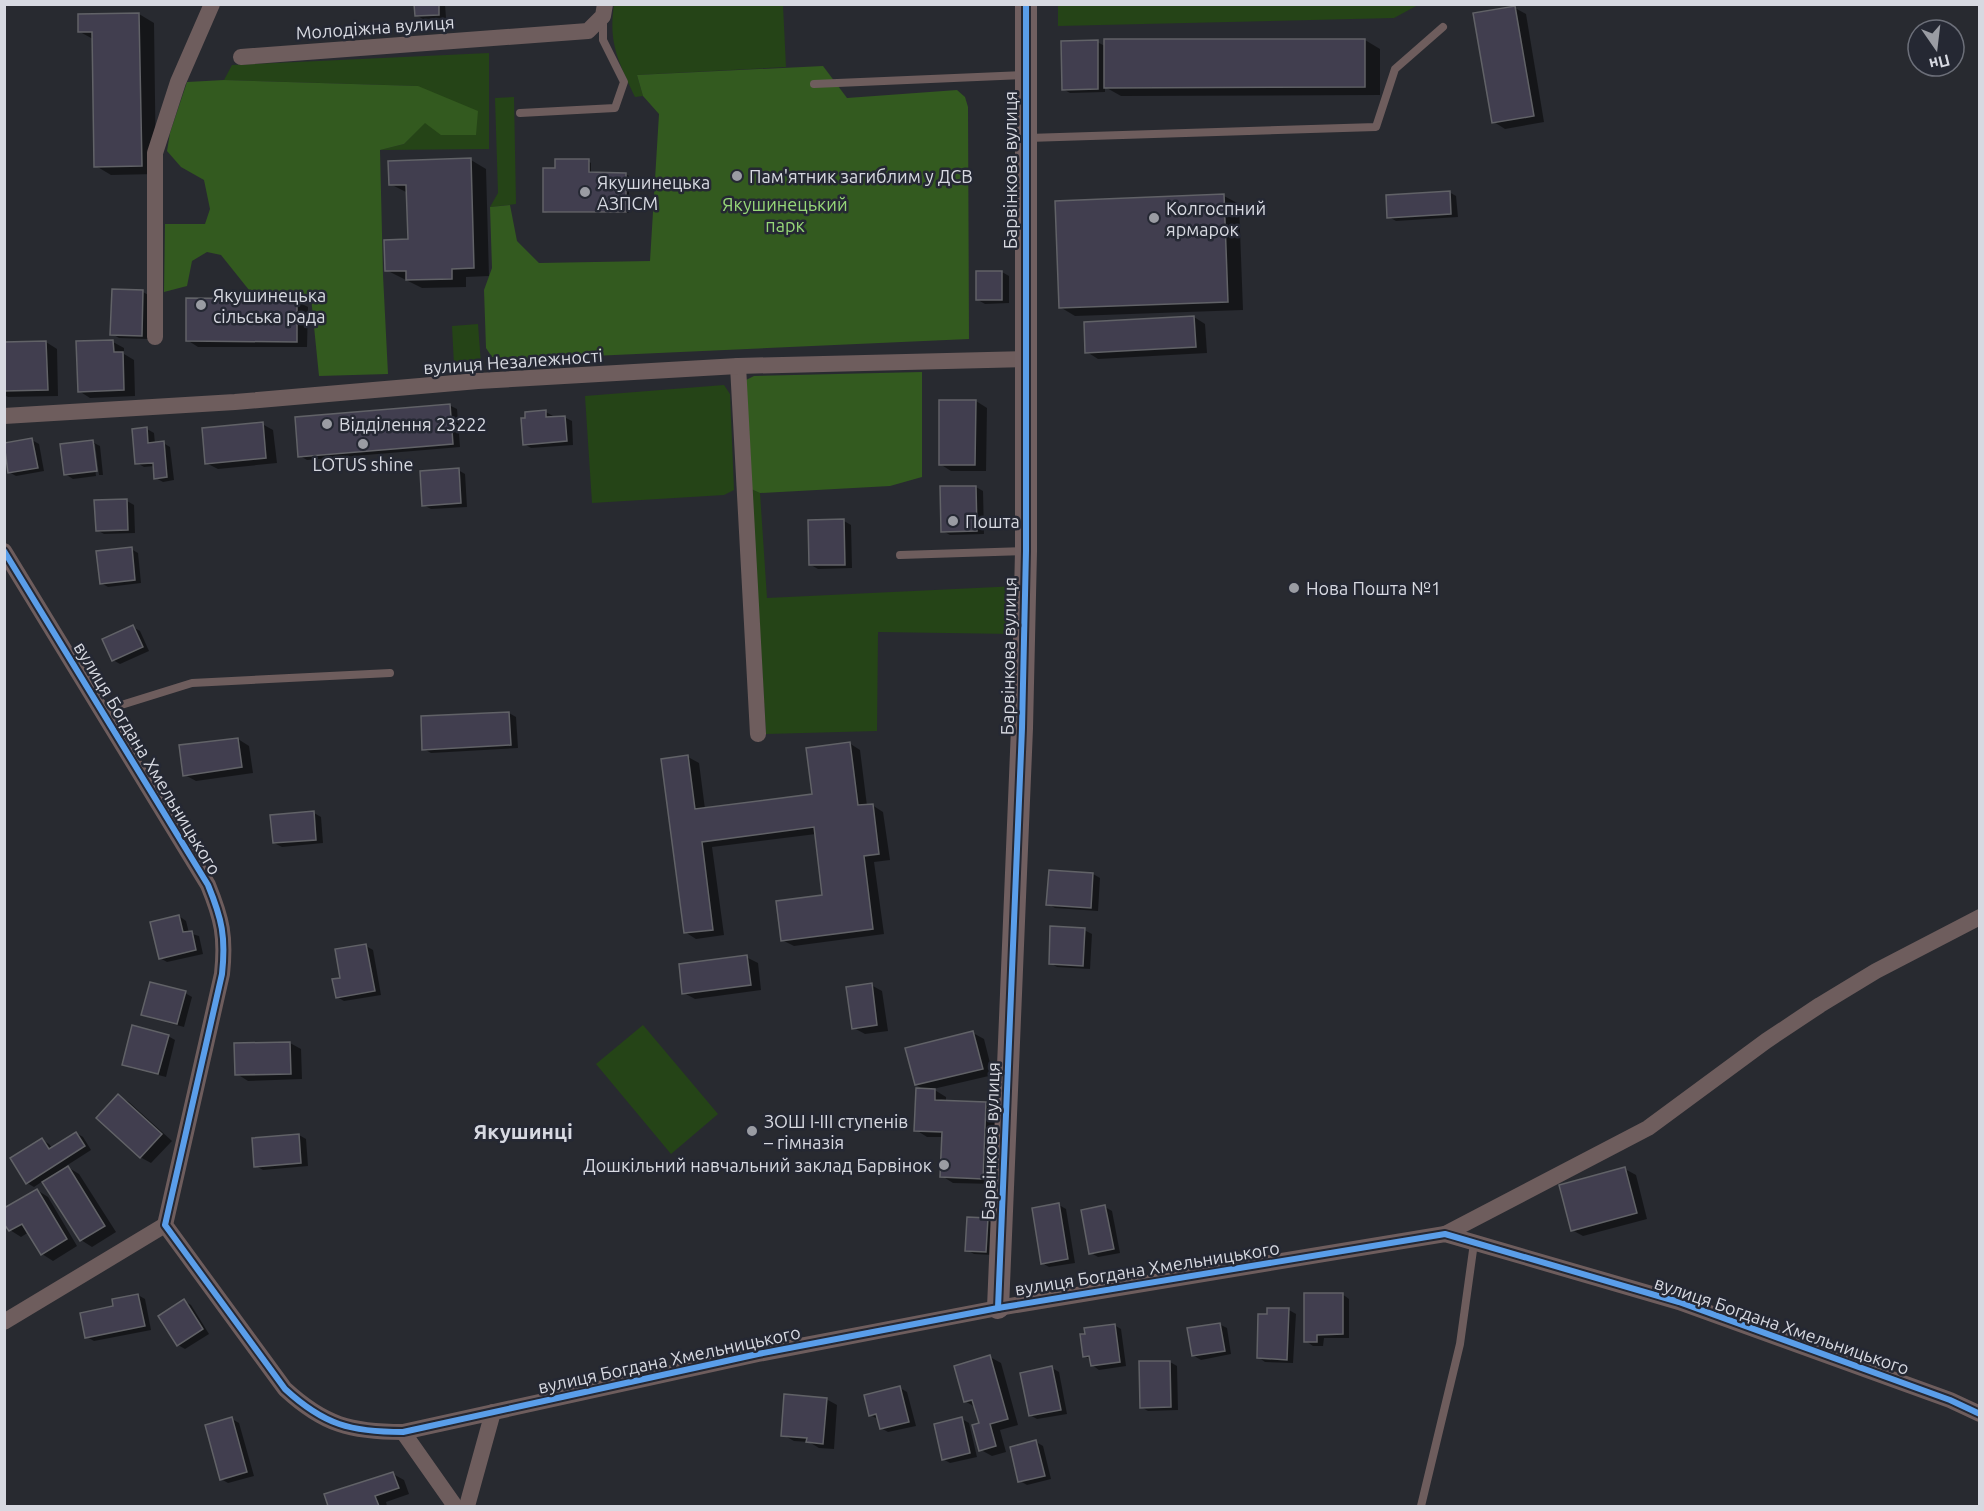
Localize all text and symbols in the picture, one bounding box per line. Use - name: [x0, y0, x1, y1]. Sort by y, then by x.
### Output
- street label: Молодіжна вулиця: [295, 11, 455, 43]
- north arrow: [1906, 18, 1966, 78]
- text: Пн: [1927, 51, 1952, 74]
- street label: Барвінкова вулиця: [1000, 91, 1020, 249]
- place label: Пам'ятник загиблим у ДСВ: [749, 166, 973, 186]
- marker: Пам'ятник загиблим у ДСВ: [730, 169, 744, 183]
- place label: Якушинецька АЗПСМ: [597, 172, 710, 213]
- marker: Якушинецька АЗПСМ: [578, 185, 592, 199]
- park label: Якушинецький парк: [722, 194, 848, 235]
- place label: Колгоспний ярмарок: [1166, 198, 1266, 239]
- marker: Колгоспний ярмарок: [1147, 211, 1161, 225]
- place label: Якушинецька сільська рада: [213, 285, 326, 326]
- marker: Якушинецька сільська рада: [194, 298, 208, 312]
- street label: вулиця Незалежності: [423, 345, 603, 377]
- place label: Відділення 23222: [339, 414, 487, 434]
- marker: Відділення 23222: [320, 417, 334, 431]
- marker: LOTUS shine: [356, 437, 370, 451]
- place label: LOTUS shine: [313, 454, 413, 474]
- place label: Пошта: [965, 511, 1020, 531]
- marker: Пошта: [946, 514, 960, 528]
- street label: Барвінкова вулиця: [997, 577, 1019, 735]
- place label: Нова Пошта №1: [1306, 578, 1441, 598]
- marker: Нова Пошта №1: [1287, 581, 1301, 595]
- street label: вулиця Богдана Хмельницького: [70, 638, 226, 878]
- street label: Барвінкова вулиця: [977, 1062, 1003, 1220]
- place label: ЗОШ І-ІІІ ступенів – гімназія: [763, 1111, 908, 1152]
- district label: Якушинці: [473, 1119, 573, 1143]
- marker: ЗОШ І-ІІІ ступенів – гімназія: [745, 1124, 759, 1138]
- place label: Дошкільний навчальний заклад Барвінок: [583, 1155, 932, 1175]
- marker: Дошкільний навчальний заклад Барвінок: [937, 1158, 951, 1172]
- street label: вулиця Богдана Хмельницького: [1013, 1237, 1281, 1299]
- street label: вулиця Богдана Хмельницького: [1652, 1272, 1912, 1378]
- street label: вулиця Богдана Хмельницького: [536, 1321, 802, 1397]

